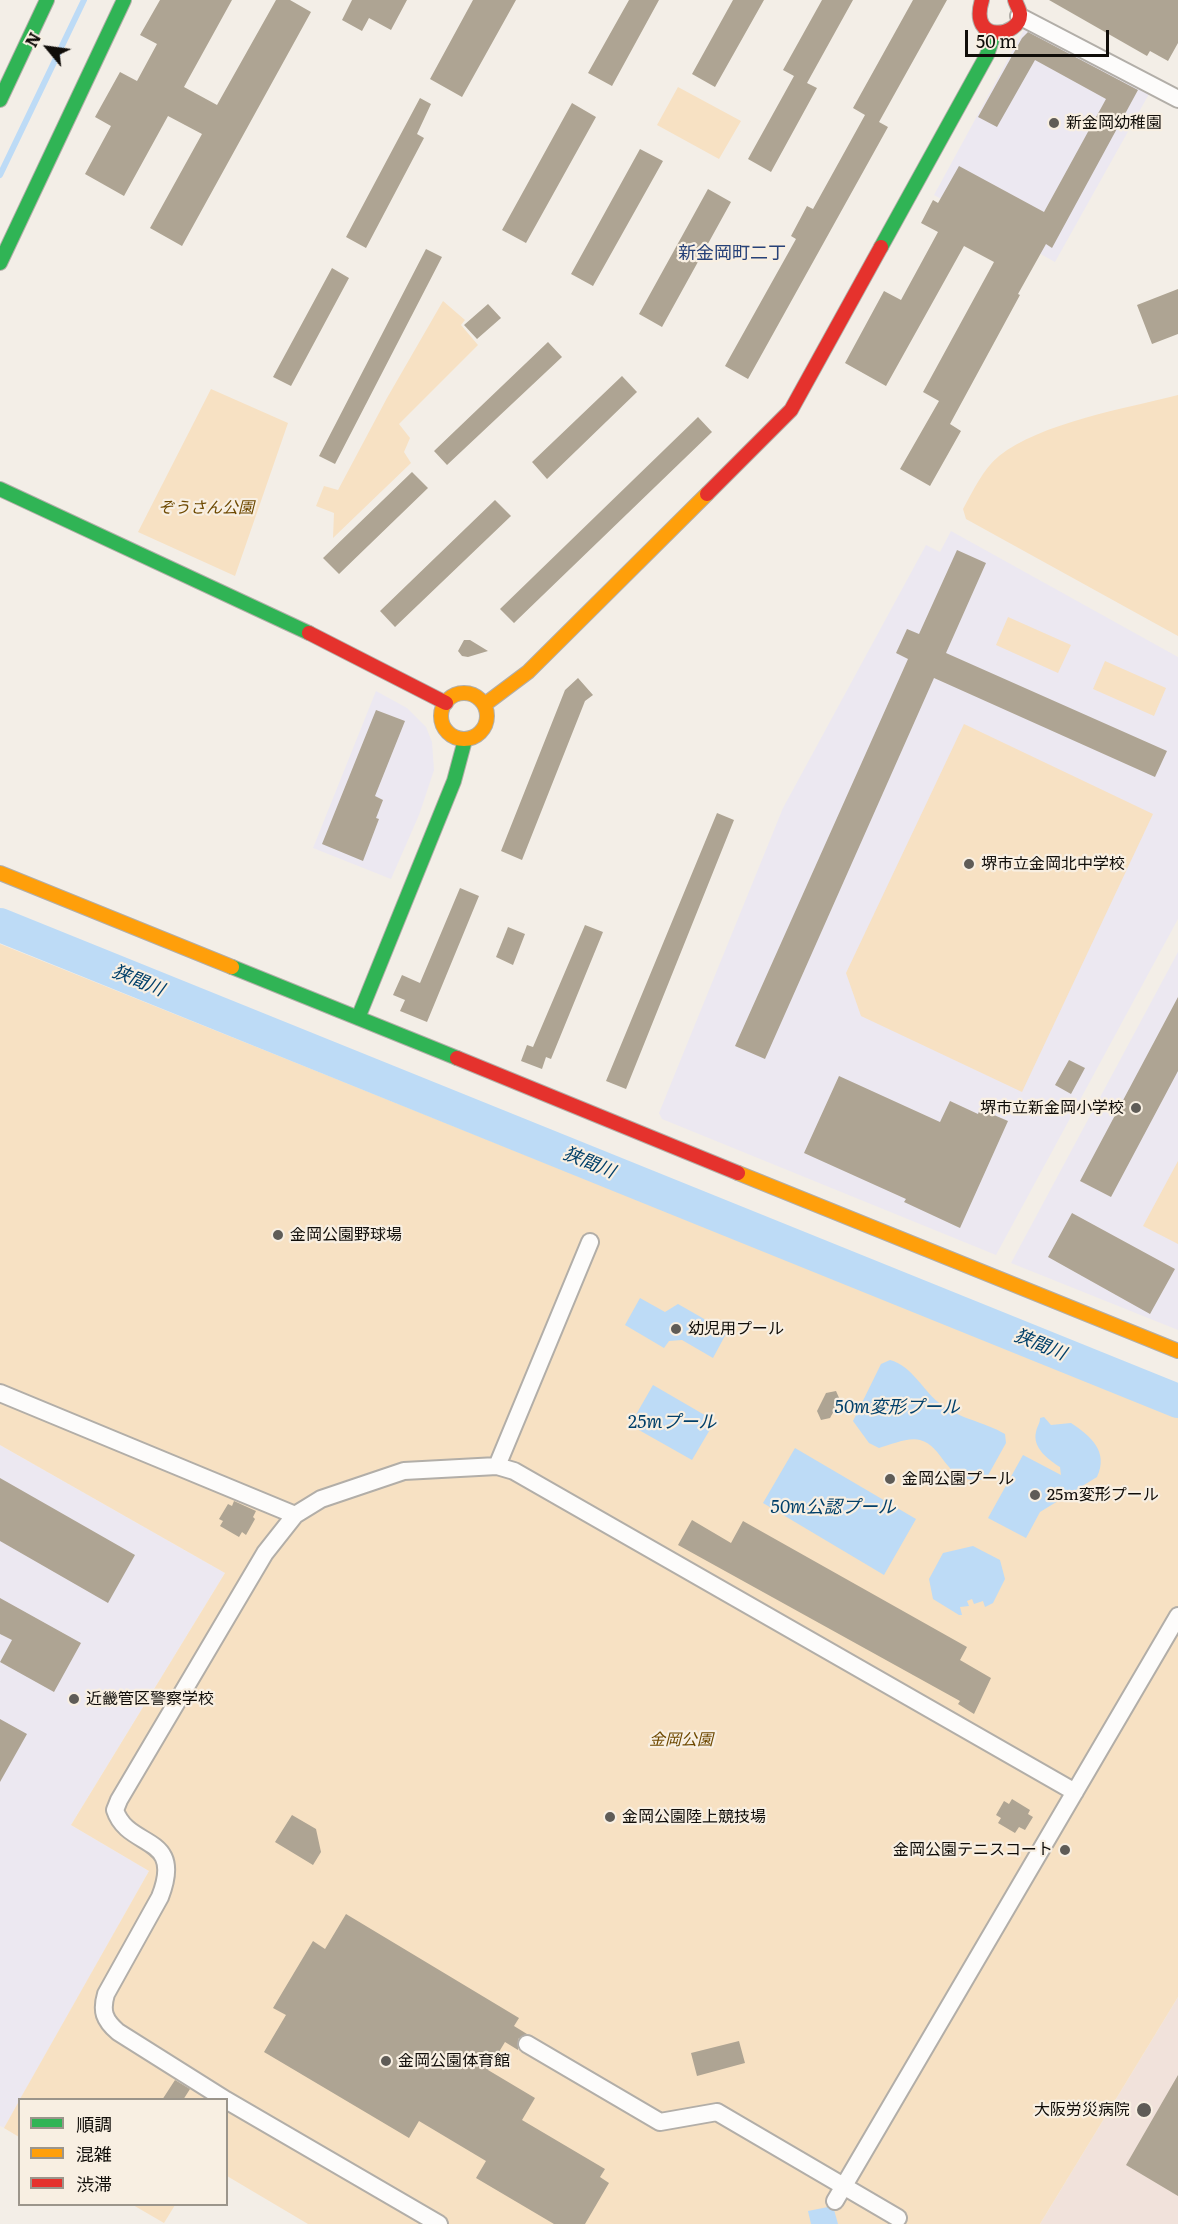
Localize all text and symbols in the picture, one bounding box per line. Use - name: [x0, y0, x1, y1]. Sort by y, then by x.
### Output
- north arrow: [18, 18, 78, 78]
- scale bar: [968, 18, 1112, 56]
- text: 50 m: [976, 27, 1017, 54]
- text: N: [19, 28, 46, 51]
- place label: 新金岡幼稚園: [1066, 113, 1162, 133]
- marker: 新金岡幼稚園: [1047, 116, 1061, 130]
- district label: 新金岡町二丁: [678, 243, 786, 265]
- park label: ぞうさん公園: [158, 498, 254, 518]
- place label: 堺市立金岡北中学校: [981, 854, 1125, 874]
- marker: 堺市立金岡北中学校: [962, 857, 976, 871]
- water label: 狭間川: [109, 961, 167, 1001]
- place label: 堺市立新金岡小学校: [980, 1098, 1124, 1118]
- marker: 堺市立新金岡小学校: [1129, 1101, 1143, 1115]
- water label: 狭間川: [560, 1143, 618, 1183]
- place label: 金岡公園野球場: [290, 1225, 402, 1245]
- marker: 金岡公園野球場: [271, 1228, 285, 1242]
- place label: 幼児用プール: [688, 1319, 784, 1339]
- marker: 幼児用プール: [669, 1322, 683, 1336]
- water label: 狭間川: [1011, 1325, 1069, 1365]
- water label: 50m変形プール: [834, 1397, 960, 1419]
- water label: 25mプール: [628, 1412, 716, 1434]
- place label: 金岡公園プール: [902, 1469, 1014, 1489]
- marker: 金岡公園プール: [883, 1472, 897, 1486]
- place label: 25m変形プール: [1047, 1485, 1159, 1505]
- marker: 25m変形プール: [1028, 1488, 1042, 1502]
- water label: 50m公認プール: [770, 1497, 896, 1519]
- place label: 近畿管区警察学校: [86, 1689, 214, 1709]
- marker: 近畿管区警察学校: [67, 1692, 81, 1706]
- park label: 金岡公園: [649, 1730, 713, 1750]
- place label: 金岡公園陸上競技場: [622, 1807, 766, 1827]
- marker: 金岡公園陸上競技場: [603, 1810, 617, 1824]
- place label: 金岡公園テニスコート: [893, 1840, 1053, 1860]
- marker: 金岡公園テニスコート: [1058, 1843, 1072, 1857]
- place label: 金岡公園体育館: [398, 2051, 510, 2071]
- marker: 金岡公園体育館: [379, 2054, 393, 2068]
- legend: [18, 2098, 228, 2206]
- place label: 大阪労災病院: [1034, 2100, 1130, 2120]
- marker: 大阪労災病院: [1135, 2101, 1153, 2119]
- text: 順調: [76, 2110, 112, 2137]
- text: 混雑: [76, 2140, 112, 2167]
- text: 渋滞: [76, 2170, 112, 2197]

